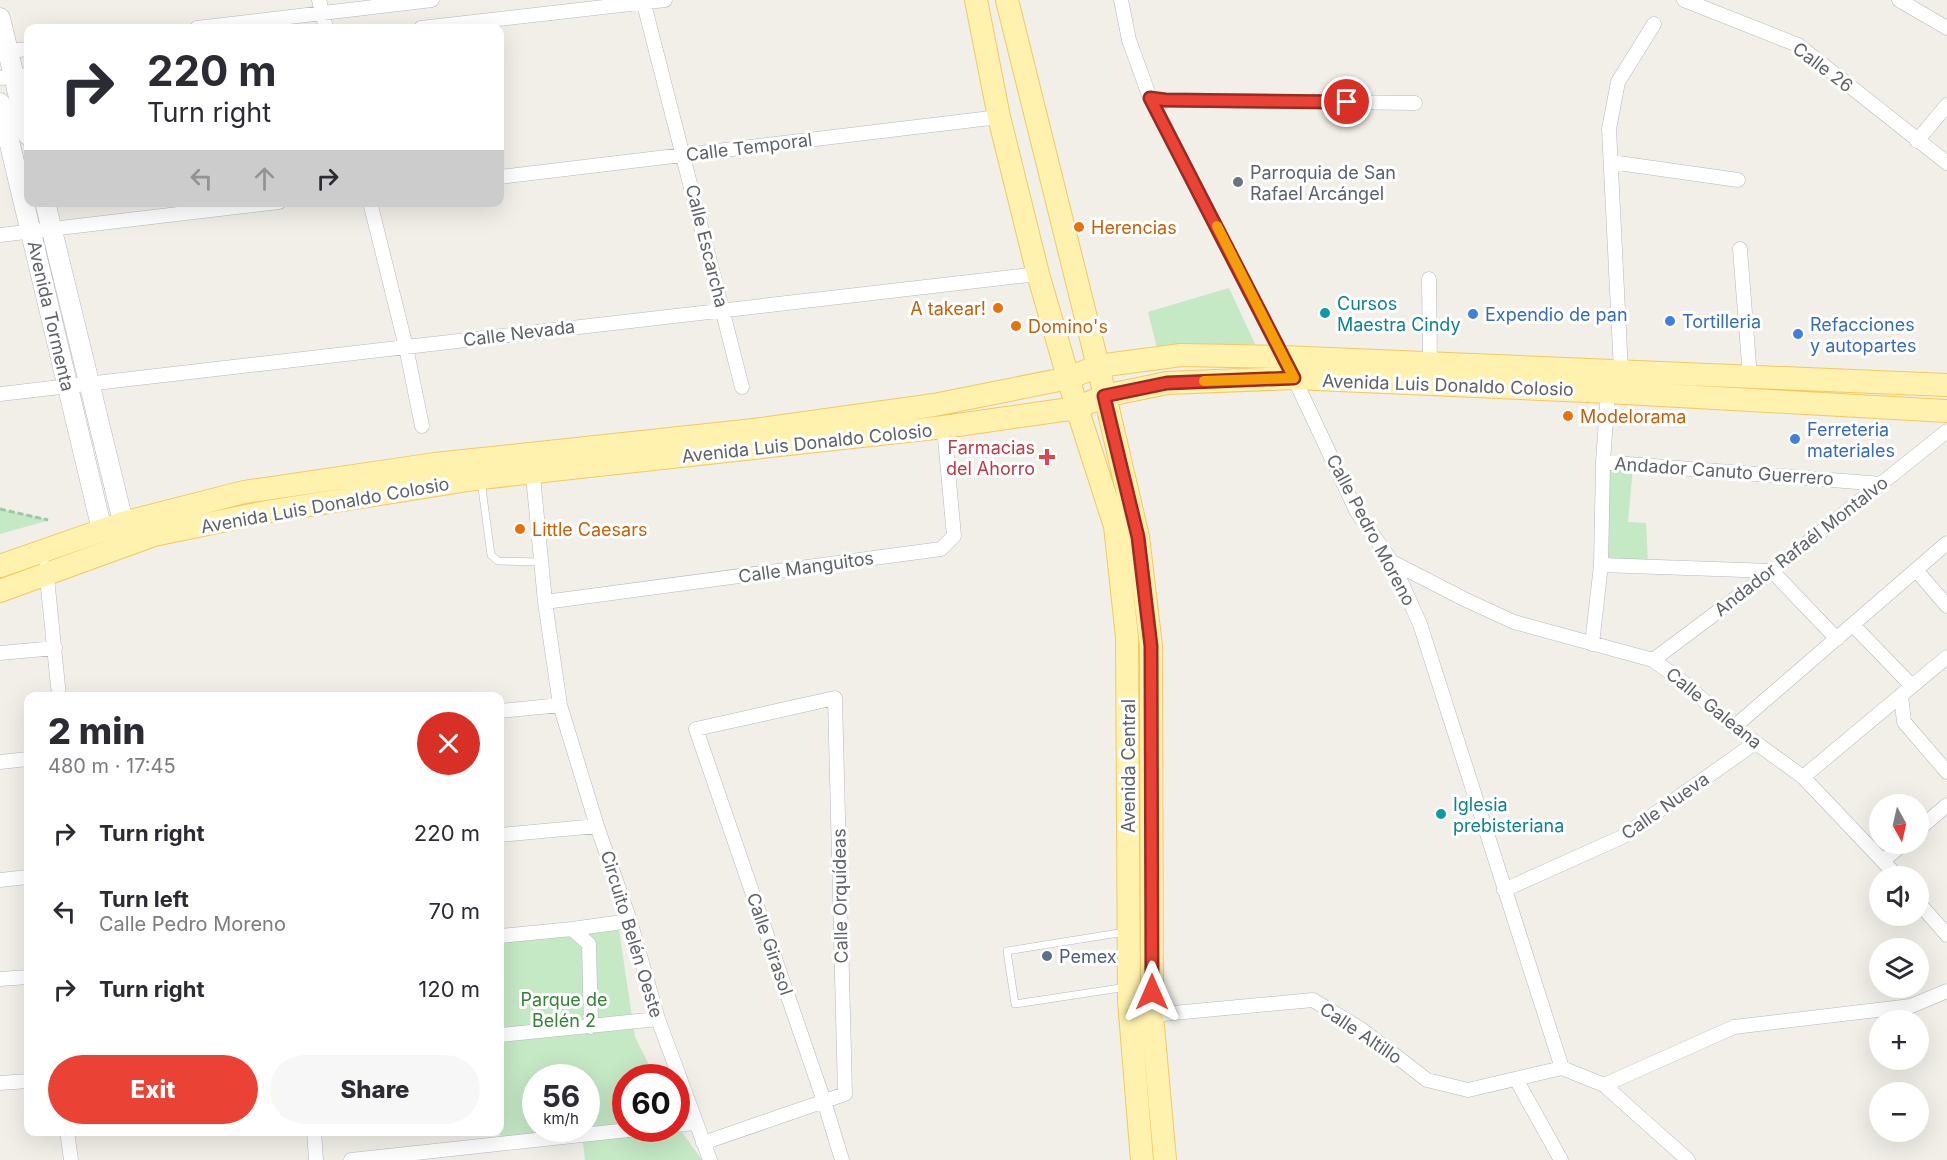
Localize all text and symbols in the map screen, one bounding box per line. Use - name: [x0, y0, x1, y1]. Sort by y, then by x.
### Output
- street label: Calle 26: [1789, 38, 1857, 96]
- text: 220 m: [147, 45, 277, 96]
- icon: right: [48, 48, 126, 126]
- pin: [1321, 76, 1372, 127]
- icon: arrive: [1330, 85, 1363, 118]
- text: Turn right: [147, 96, 271, 129]
- street label: Calle Temporal: [685, 129, 813, 165]
- icon: left: [185, 162, 218, 195]
- icon: ahead: [248, 162, 281, 195]
- icon: right: [311, 162, 344, 195]
- place label: Parroquia de San Rafael Arcángel: [1250, 162, 1396, 204]
- marker: Parroquia de San Rafael Arcángel: [1231, 175, 1245, 189]
- street label: Calle Escarcha: [682, 182, 732, 310]
- place label: Herencias: [1091, 217, 1177, 238]
- marker: Herencias: [1072, 220, 1086, 234]
- street label: Avenida Tormenta: [23, 239, 79, 393]
- place label: Cursos Maestra Cindy: [1337, 293, 1461, 335]
- place label: A takear!: [910, 298, 986, 319]
- marker: A takear!: [991, 301, 1005, 315]
- place label: Expendio de pan: [1485, 304, 1628, 325]
- marker: Cursos Maestra Cindy: [1318, 306, 1332, 320]
- marker: Expendio de pan: [1466, 307, 1480, 321]
- place label: Tortilleria: [1682, 311, 1761, 332]
- marker: Tortilleria: [1663, 314, 1677, 328]
- place label: Refacciones y autopartes: [1810, 314, 1917, 356]
- street label: Calle Nevada: [462, 316, 576, 350]
- place label: Domino's: [1028, 316, 1108, 337]
- marker: Domino's: [1009, 319, 1023, 333]
- marker: Refacciones y autopartes: [1791, 327, 1805, 341]
- street label: Avenida Luis Donaldo Colosio: [1322, 370, 1574, 400]
- place label: Modelorama: [1580, 406, 1686, 427]
- marker: Modelorama: [1561, 409, 1575, 423]
- street label: Avenida Luis Donaldo Colosio: [681, 419, 933, 467]
- place label: Ferreteria materiales: [1807, 419, 1895, 461]
- marker: Ferreteria materiales: [1788, 432, 1802, 446]
- place label: Farmacias del Ahorro: [946, 437, 1035, 479]
- marker: Farmacias del Ahorro: [1040, 450, 1054, 464]
- street label: Calle Pedro Moreno: [1322, 451, 1420, 609]
- street label: Andador Canuto Guerrero: [1614, 453, 1834, 489]
- street label: Andador Rafaél Montalvo: [1710, 472, 1892, 620]
- street label: Avenida Luis Donaldo Colosio: [199, 473, 451, 537]
- place label: Little Caesars: [532, 519, 647, 540]
- marker: Little Caesars: [513, 522, 527, 536]
- street label: Calle Manguitos: [737, 547, 875, 587]
- street label: Calle Galeana: [1662, 663, 1766, 753]
- street label: Avenida Central: [1118, 699, 1139, 833]
- text: 2 min: [48, 709, 145, 753]
- button: close: [417, 712, 480, 775]
- text: 480 m · 17:45: [48, 754, 176, 778]
- street label: Calle Nueva: [1617, 768, 1713, 844]
- place label: Iglesia prebisteriana: [1453, 794, 1564, 836]
- north arrow: [1869, 794, 1929, 854]
- map controls: [1869, 794, 1929, 1142]
- marker: Iglesia prebisteriana: [1434, 807, 1448, 821]
- icon: right: [48, 817, 81, 850]
- text: Turn right: [99, 820, 205, 846]
- text: 220 m: [414, 820, 480, 846]
- street label: Calle Orquídeas: [828, 828, 852, 964]
- street label: Circuito Belén Oeste: [597, 848, 667, 1020]
- button: sound: [1869, 866, 1929, 926]
- text: Turn left: [99, 886, 189, 912]
- street label: Calle Girasol: [743, 890, 797, 998]
- icon: left: [48, 895, 81, 928]
- text: 70 m: [429, 898, 480, 924]
- text: Calle Pedro Moreno: [99, 912, 286, 936]
- button: layers: [1869, 938, 1929, 998]
- place label: Pemex: [1059, 946, 1117, 967]
- marker: Pemex: [1040, 949, 1054, 963]
- position arrow: [1120, 960, 1184, 1024]
- icon: right: [48, 973, 81, 1006]
- text: Turn right: [99, 976, 205, 1002]
- text: 120 m: [418, 976, 480, 1002]
- park label: Parque de Belén 2: [521, 989, 607, 1031]
- street label: Calle Altillo: [1316, 998, 1406, 1068]
- button: +: [1869, 1010, 1929, 1070]
- button: Exit: [48, 1055, 258, 1124]
- button: Share: [270, 1055, 480, 1124]
- speed limit sign: 60: [612, 1064, 690, 1142]
- text: 56: [542, 1078, 580, 1114]
- button: −: [1869, 1082, 1929, 1142]
- text: km/h: [543, 1109, 579, 1128]

